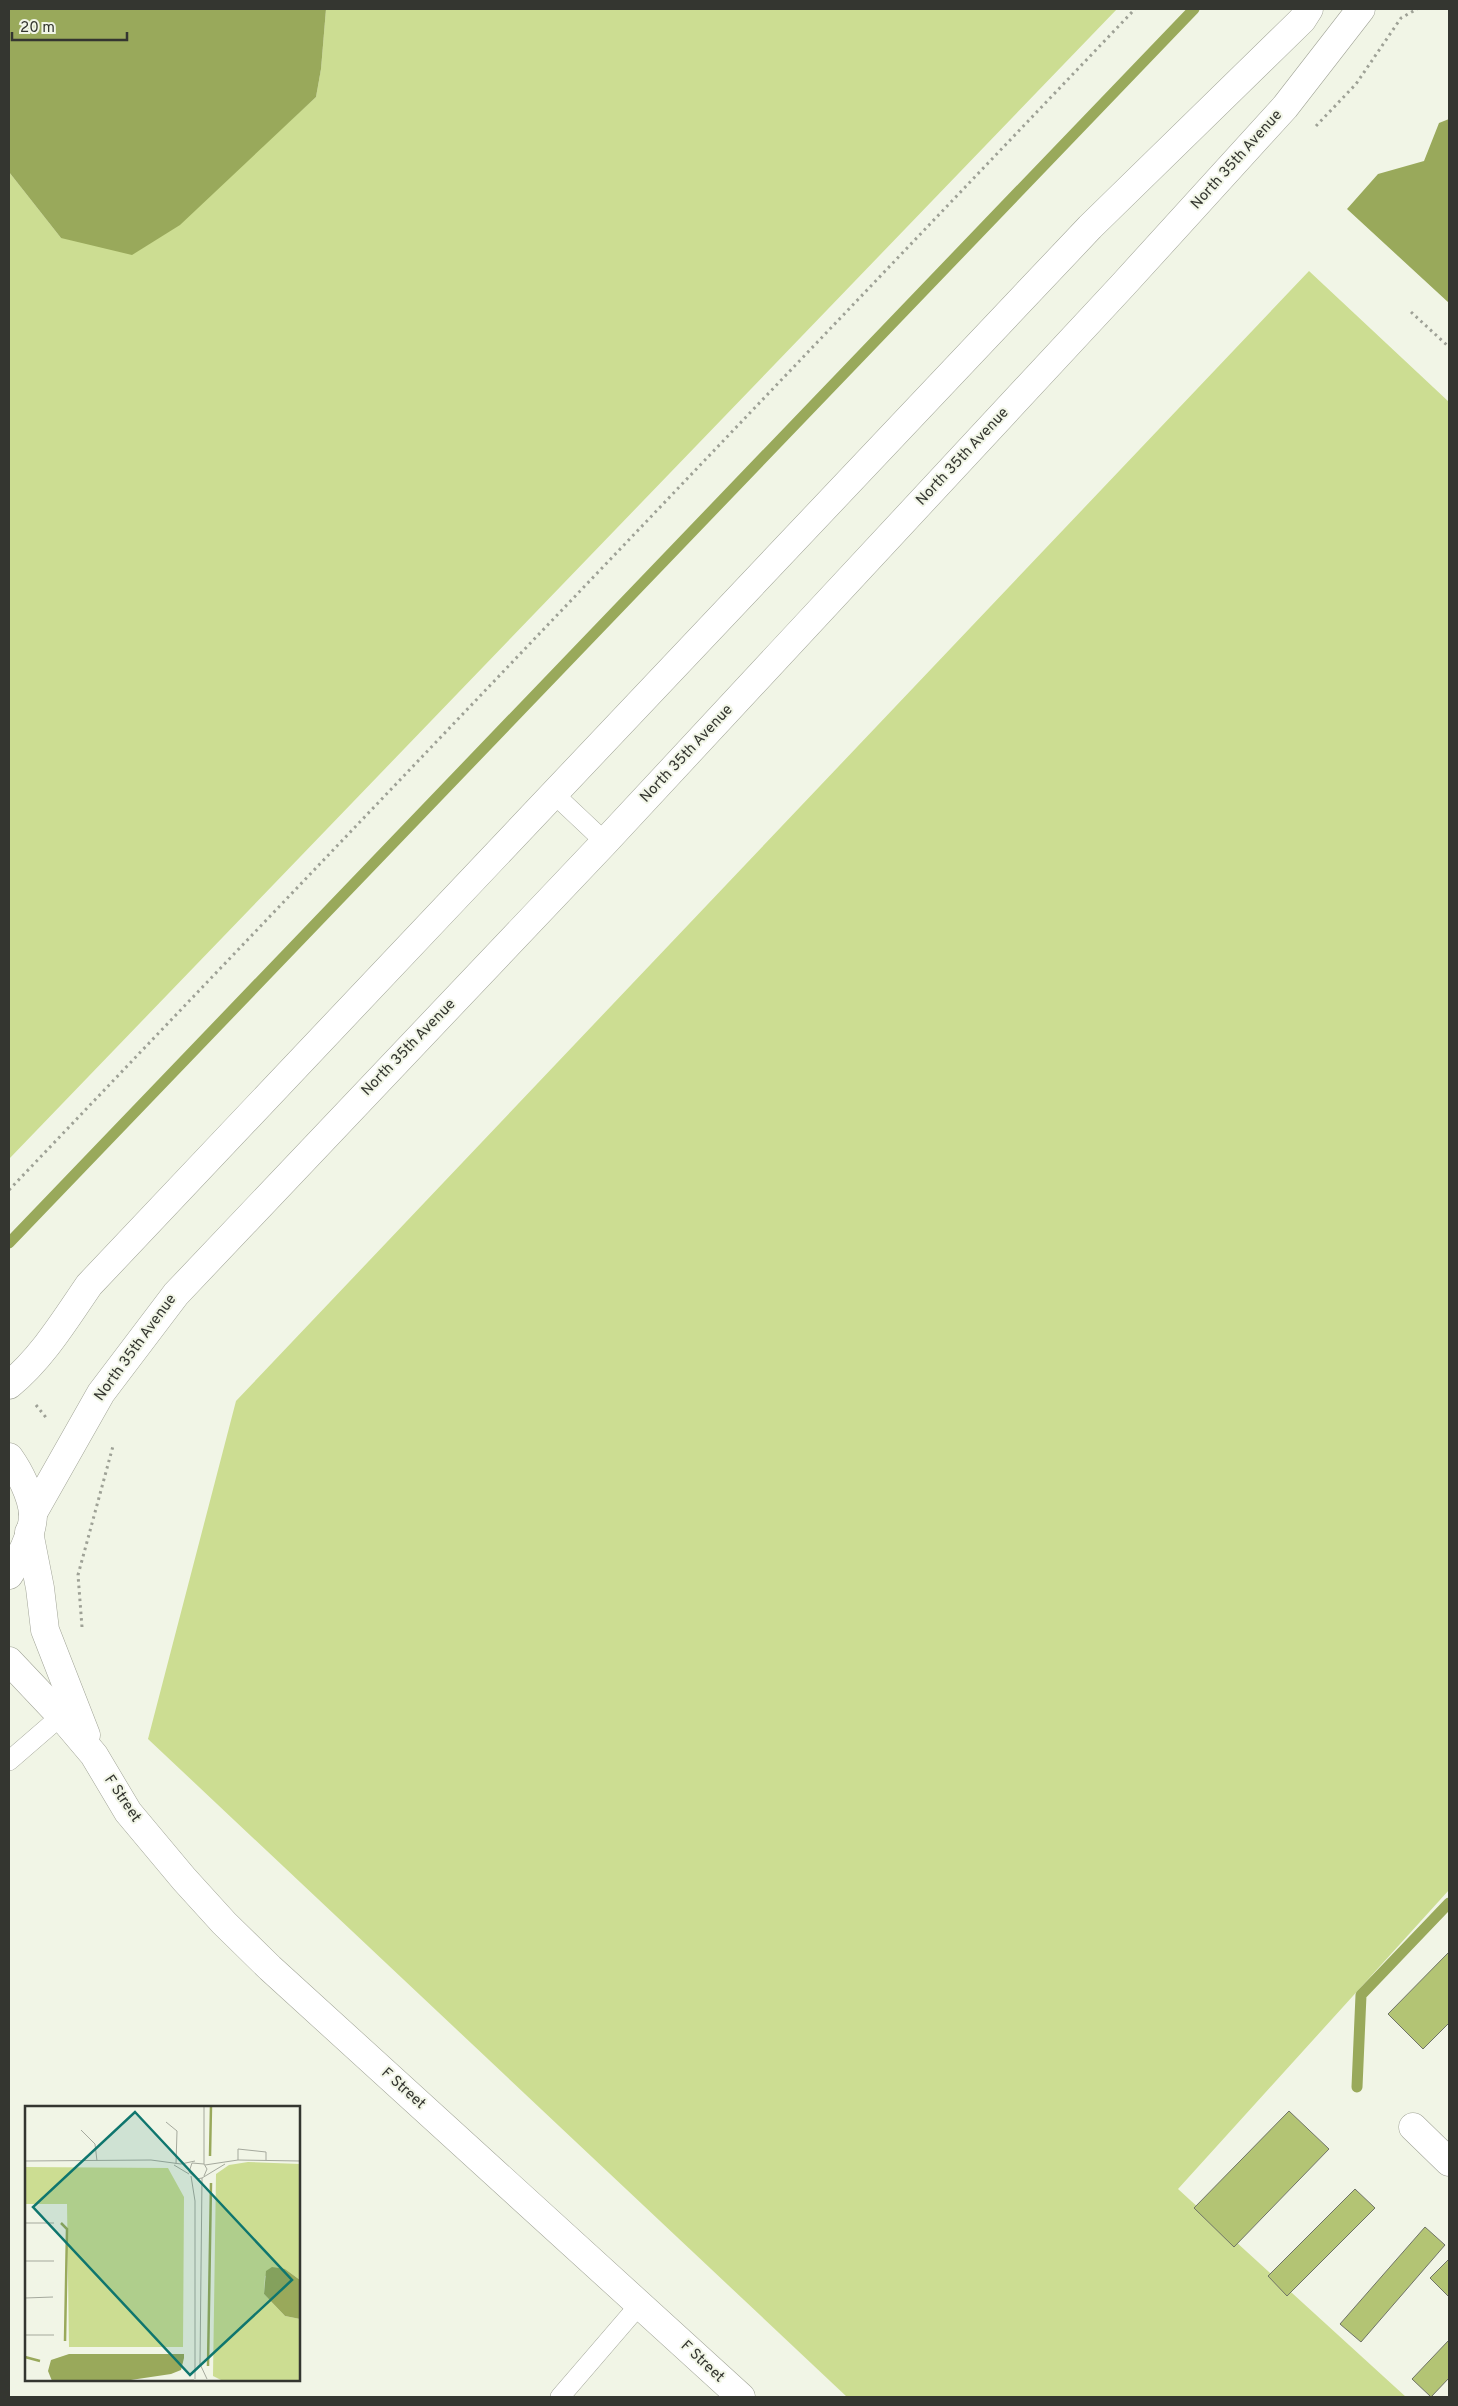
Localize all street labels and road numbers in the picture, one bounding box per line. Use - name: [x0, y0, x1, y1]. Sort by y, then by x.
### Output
- street label: North 35th Avenue: [1187, 106, 1287, 214]
- street label: North 35th Avenue: [913, 404, 1013, 510]
- street label: North 35th Avenue: [637, 701, 737, 807]
- street label: North 35th Avenue: [358, 996, 460, 1100]
- street label: North 35th Avenue: [91, 1291, 181, 1405]
- street label: F Street: [99, 1772, 145, 1826]
- street label: F Street: [377, 2064, 429, 2114]
- street label: F Street: [676, 2337, 728, 2387]

